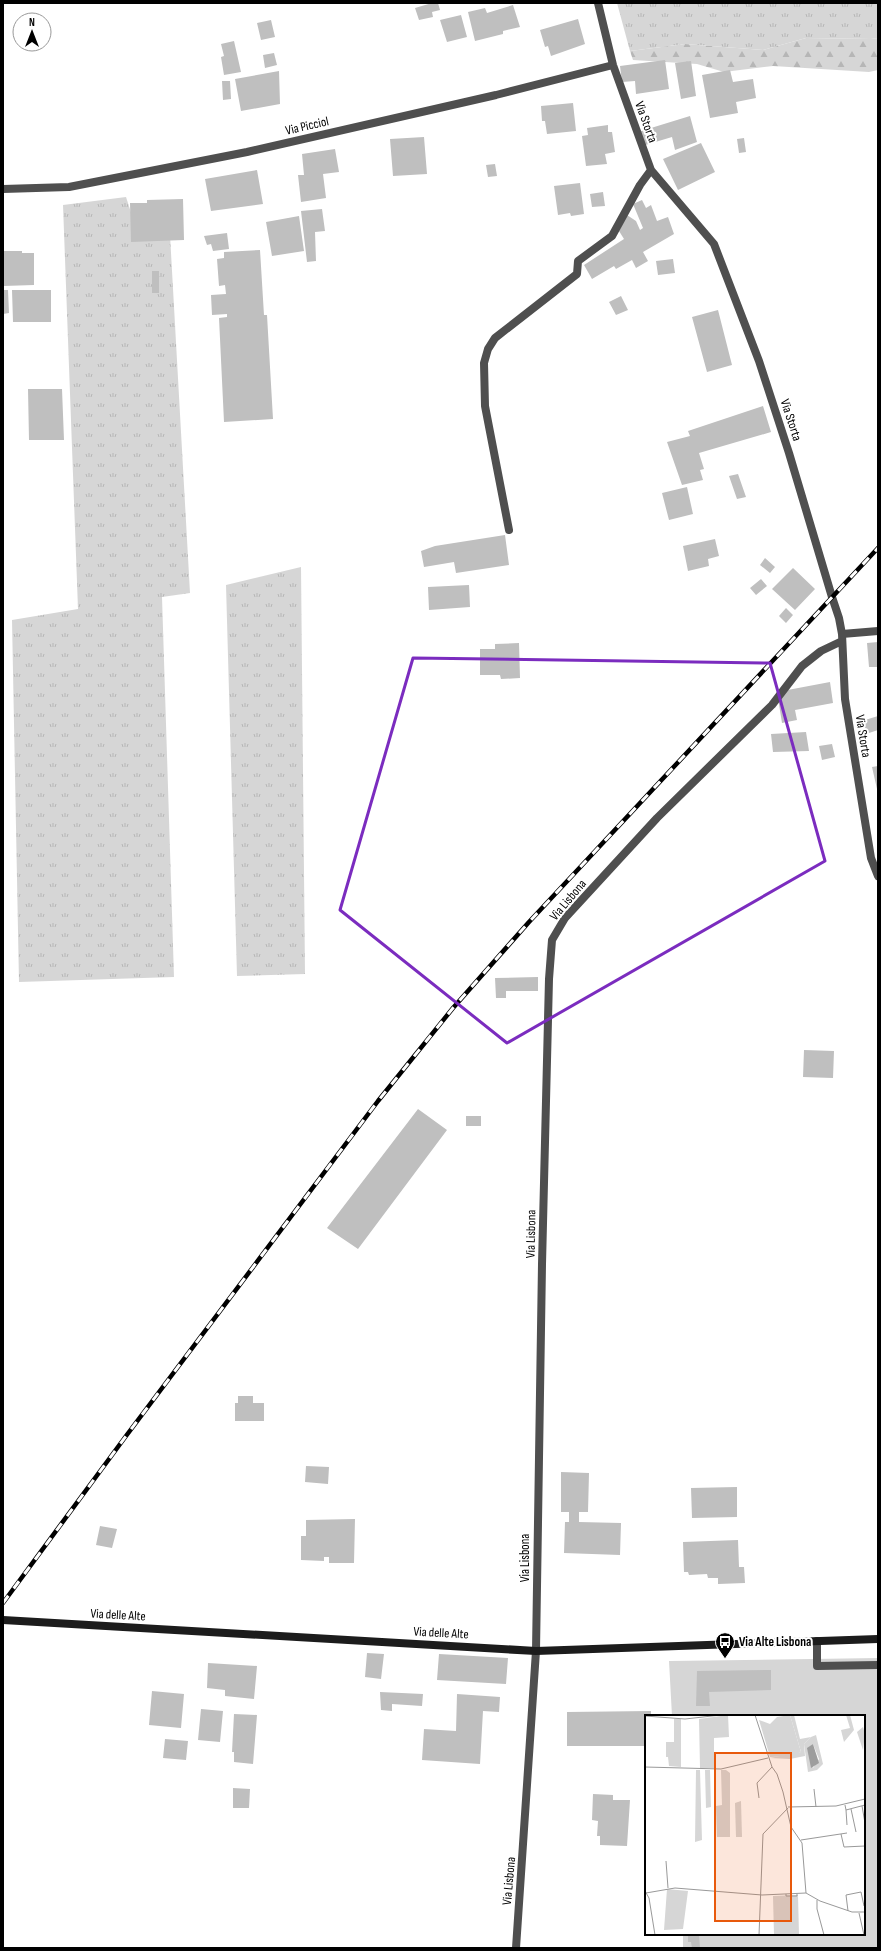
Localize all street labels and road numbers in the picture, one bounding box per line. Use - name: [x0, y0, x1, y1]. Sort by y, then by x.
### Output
- street label: Via Storta: [631, 99, 661, 145]
- street label: Via Picciol: [284, 113, 330, 139]
- street label: Via Storta: [777, 397, 805, 443]
- street label: Via Storta: [852, 714, 874, 758]
- street label: Via Lisbona: [546, 876, 590, 924]
- street label: Via Lisbona: [523, 1210, 539, 1258]
- street label: Via Lisbona: [517, 1534, 533, 1582]
- street label: Via delle Alte: [90, 1606, 146, 1624]
- street label: Via delle Alte: [413, 1624, 469, 1642]
- street label: Via Lisbona: [499, 1856, 519, 1906]

